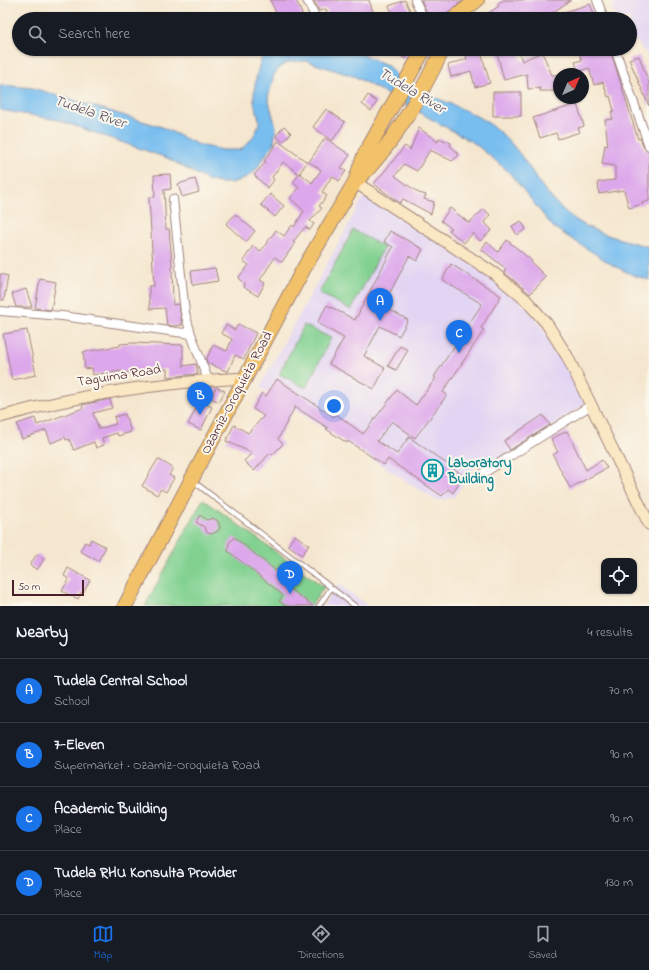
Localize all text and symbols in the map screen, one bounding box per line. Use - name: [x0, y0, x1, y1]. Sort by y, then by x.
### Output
- search box: [12, 12, 637, 56]
- icon: search: [26, 23, 48, 45]
- text: Search here: [58, 23, 130, 45]
- water label: Tudela River: [374, 62, 452, 121]
- north arrow: [553, 68, 589, 104]
- water label: Tudela River: [51, 89, 131, 135]
- pin: A: [367, 288, 393, 321]
- pin: C: [446, 320, 472, 353]
- street label: Ozamiz-Oroquieta Road: [196, 328, 278, 458]
- street label: Taguima Road: [76, 359, 163, 394]
- pin: B: [187, 382, 213, 415]
- your location: [324, 396, 344, 416]
- place label: Laboratory Building: [447, 453, 512, 492]
- building icon: Laboratory Building: [419, 458, 445, 484]
- map controls: [601, 558, 637, 594]
- button: locate: [601, 558, 637, 594]
- pin: D: [277, 561, 303, 594]
- scale bar: [12, 578, 84, 597]
- text: 50 m: [18, 579, 40, 595]
- text: Nearby: [16, 620, 68, 645]
- text: 4 results: [587, 623, 633, 642]
- text: Tudela Central School: [54, 670, 187, 692]
- text: A: [25, 681, 33, 700]
- text: 70 m: [609, 681, 633, 700]
- text: School: [54, 692, 90, 711]
- text: 7-Eleven: [54, 734, 105, 756]
- text: B: [25, 745, 33, 764]
- text: 90 m: [610, 745, 633, 764]
- text: Supermarket · Ozamiz-Oroquieta Road: [54, 756, 260, 775]
- text: Academic Building: [54, 798, 167, 820]
- text: C: [25, 809, 33, 828]
- text: 90 m: [610, 809, 633, 828]
- text: Place: [54, 820, 82, 839]
- text: Tudela RHU Konsulta Provider: [54, 862, 237, 884]
- text: D: [24, 873, 34, 892]
- text: 130 m: [605, 873, 633, 892]
- text: Place: [54, 884, 82, 903]
- tab: Map: [92, 923, 114, 963]
- tab: Directions: [298, 923, 344, 963]
- tab: Saved: [528, 923, 557, 963]

